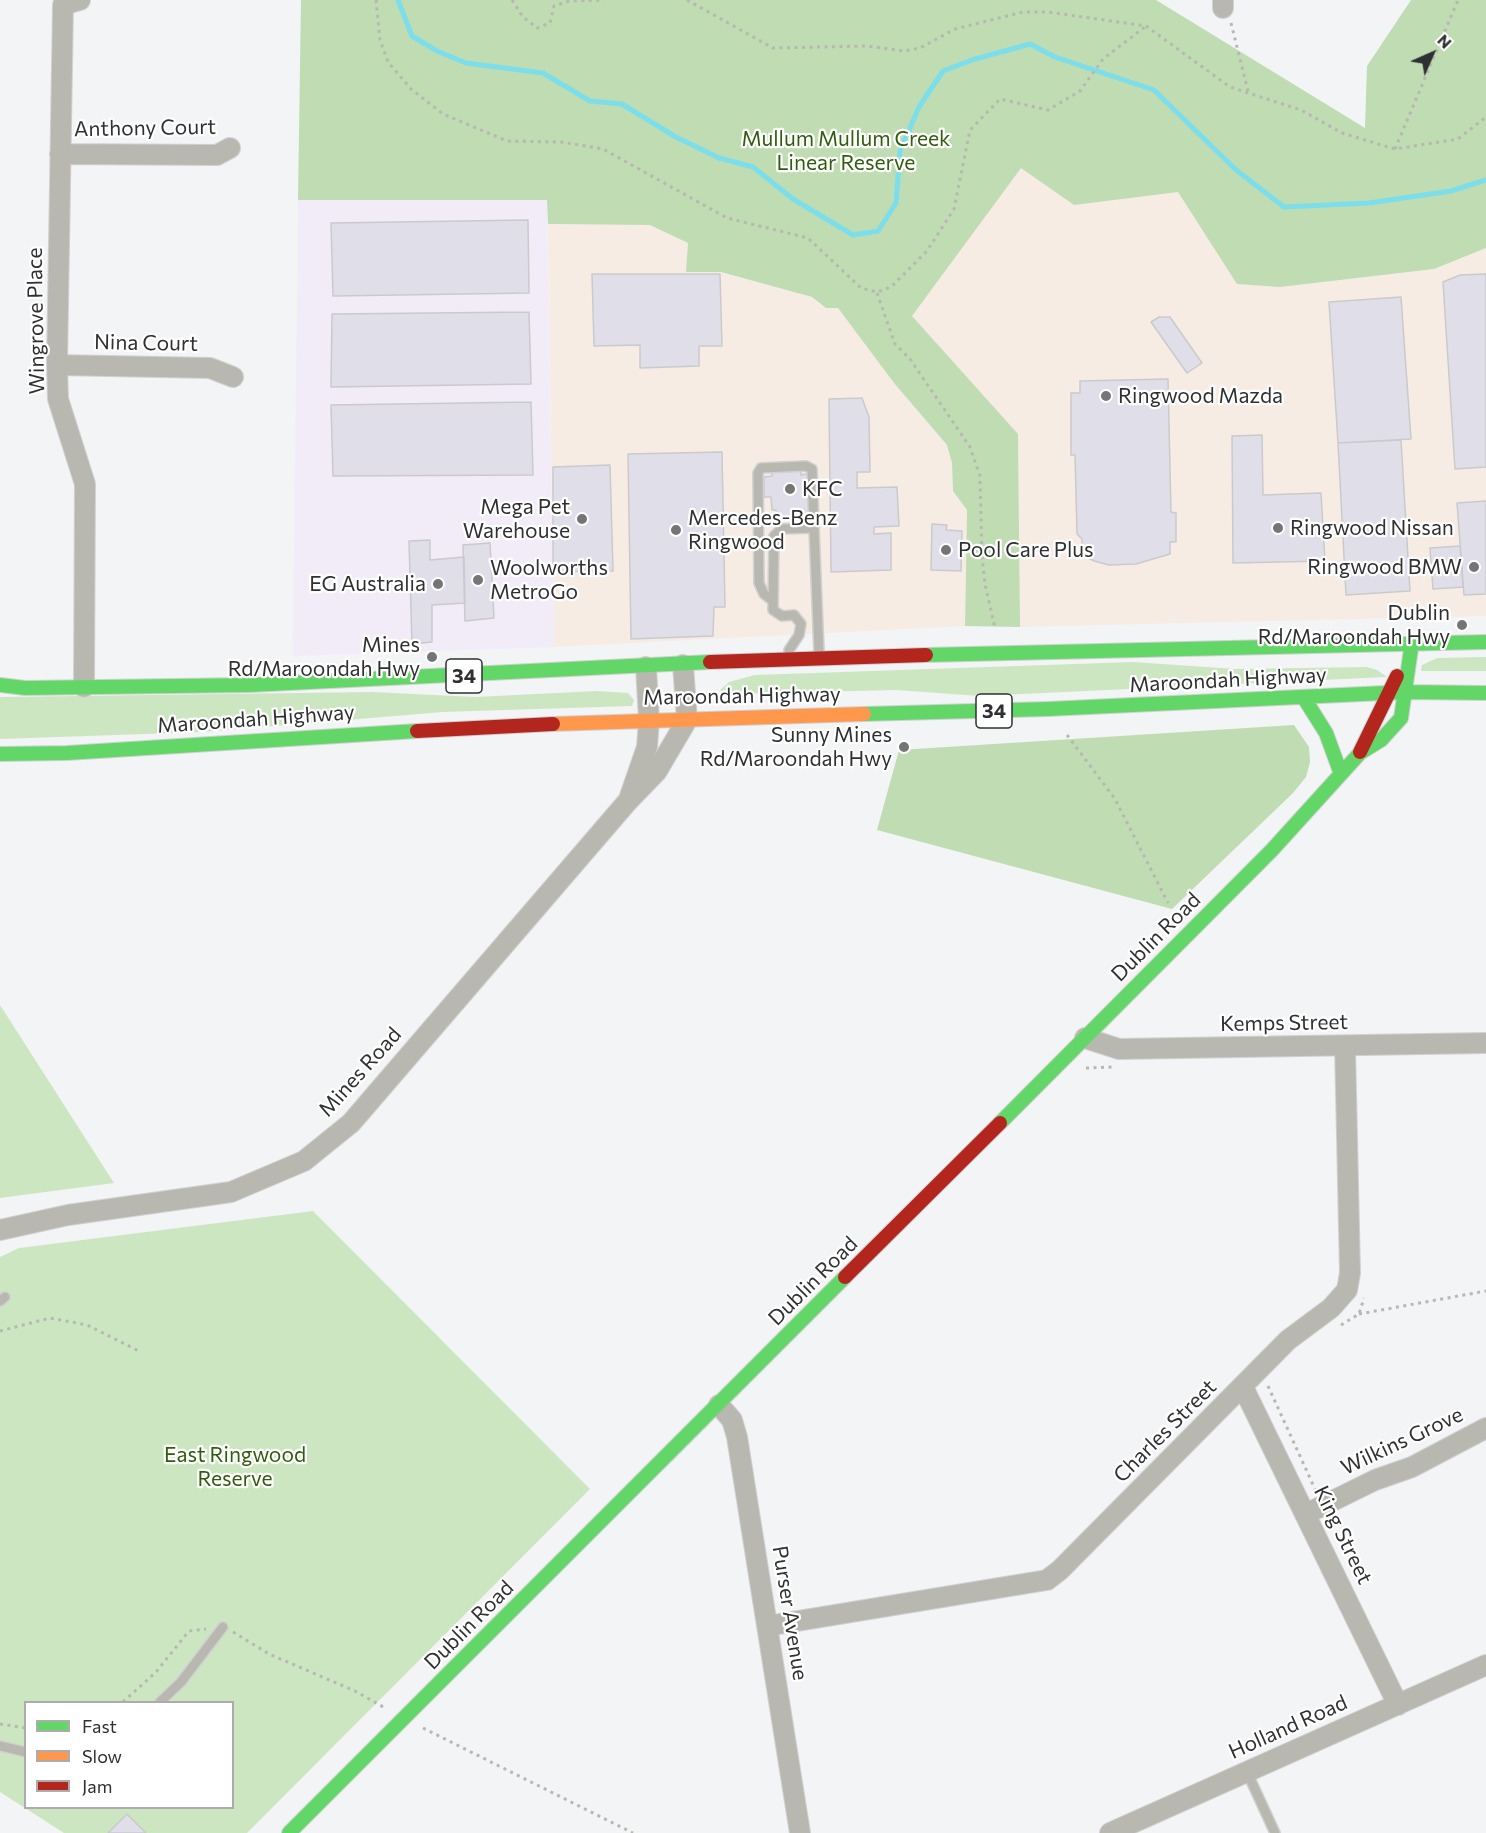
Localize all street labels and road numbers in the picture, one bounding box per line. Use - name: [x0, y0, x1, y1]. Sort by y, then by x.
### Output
- street label: Anthony Court: [74, 114, 216, 142]
- street label: Wingrove Place: [22, 247, 50, 395]
- street label: Nina Court: [94, 329, 198, 357]
- road number: 34: [446, 659, 482, 693]
- street label: Maroondah Highway: [1129, 662, 1327, 698]
- street label: Maroondah Highway: [643, 682, 841, 710]
- road number: 34: [976, 694, 1012, 728]
- street label: Maroondah Highway: [156, 700, 356, 738]
- street label: Dublin Road: [1106, 887, 1206, 987]
- street label: Kemps Street: [1220, 1009, 1348, 1037]
- street label: Mines Road: [313, 1022, 407, 1122]
- street label: Dublin Road: [763, 1231, 863, 1331]
- street label: Charles Street: [1108, 1374, 1222, 1488]
- street label: Wilkins Grove: [1337, 1402, 1467, 1480]
- street label: King Street: [1308, 1482, 1378, 1588]
- street label: Purser Avenue: [767, 1544, 813, 1682]
- street label: Dublin Road: [419, 1575, 519, 1675]
- street label: Holland Road: [1225, 1690, 1351, 1764]

